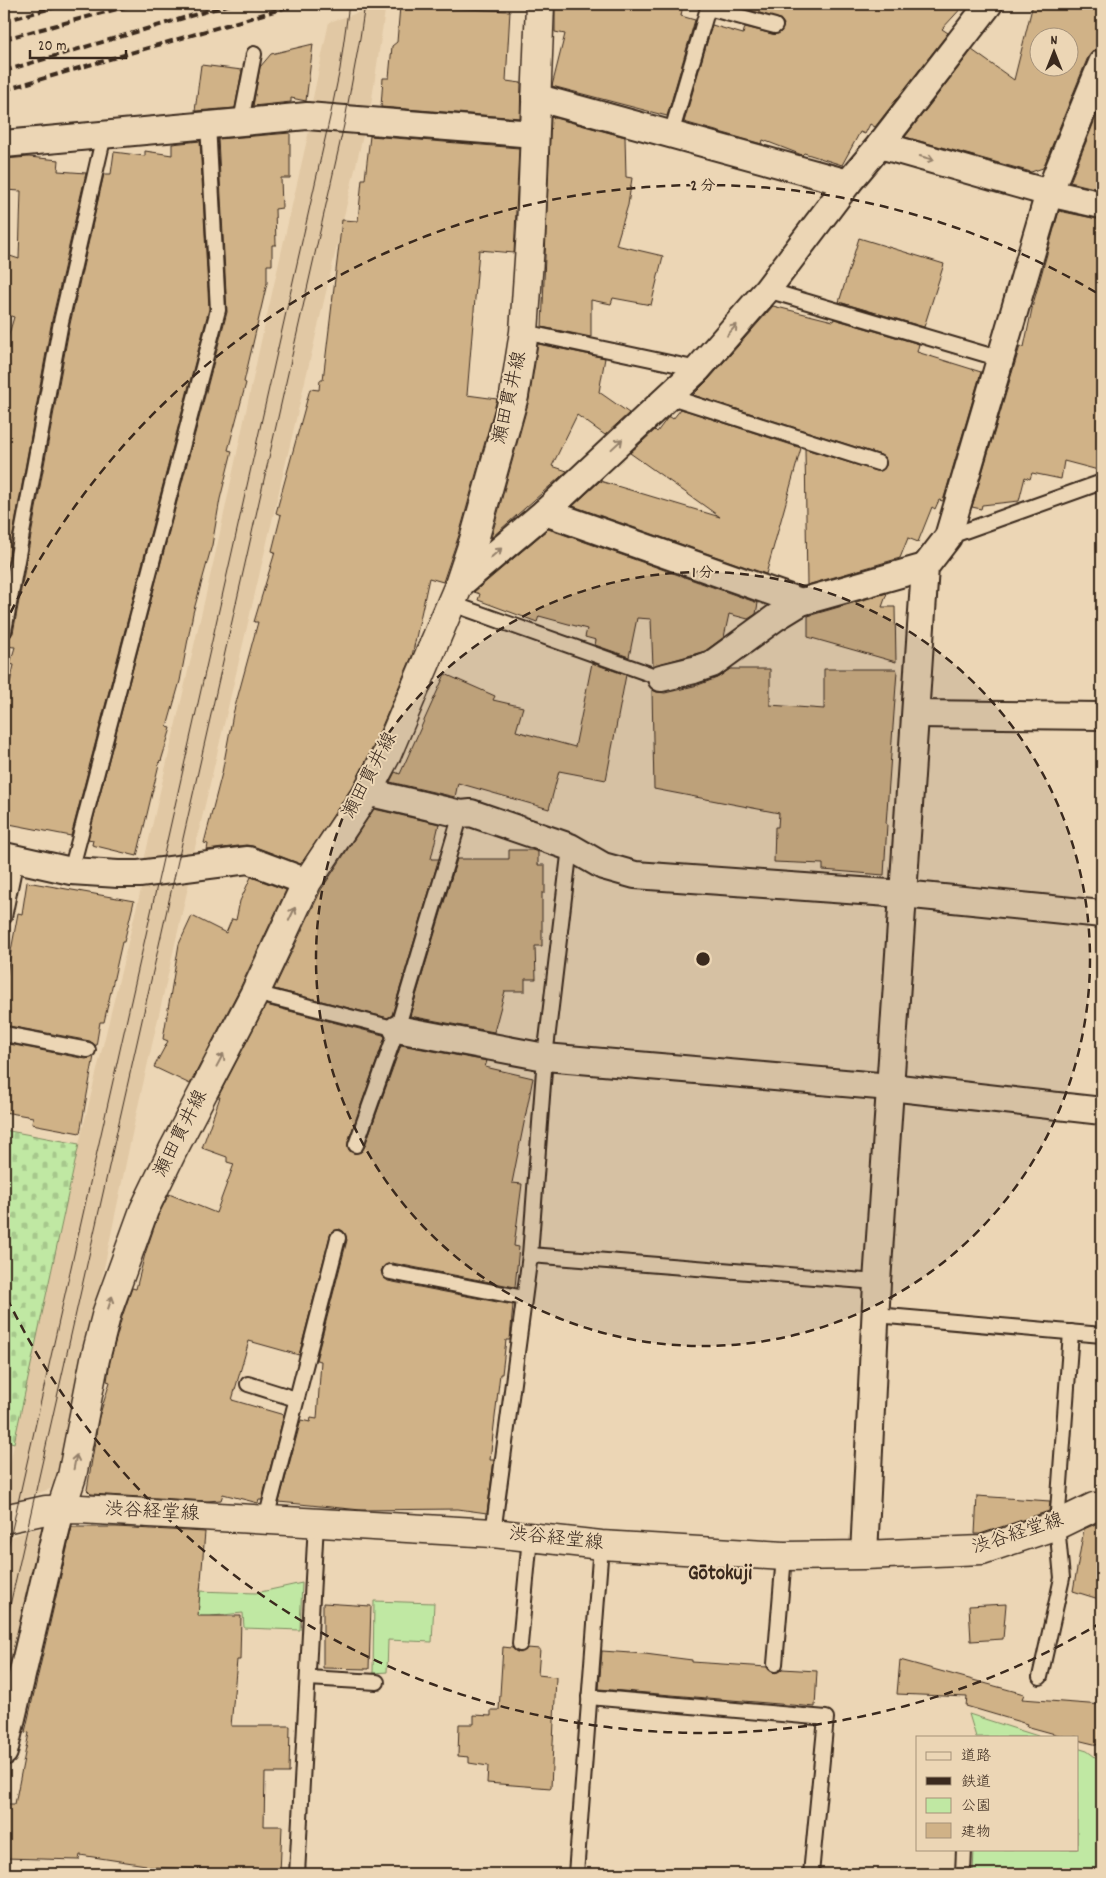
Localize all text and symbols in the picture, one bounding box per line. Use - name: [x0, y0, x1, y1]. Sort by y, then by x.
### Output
- scale bar: [30, 28, 126, 60]
- north arrow: [1028, 28, 1078, 78]
- text: N: [1051, 31, 1058, 51]
- text: 20 m: [38, 36, 66, 58]
- one-way arrow: [919, 154, 935, 164]
- text: 2 分: [691, 176, 716, 198]
- one-way arrow: [726, 324, 737, 337]
- street label: 瀬田貫井線: [487, 349, 535, 447]
- one-way arrow: [610, 438, 623, 450]
- one-way arrow: [490, 548, 503, 559]
- text: 1 分: [692, 563, 714, 585]
- street label: 瀬田貫井線: [337, 728, 405, 824]
- one-way arrow: [287, 907, 297, 922]
- centre of rings: [694, 950, 712, 968]
- one-way arrow: [216, 1053, 225, 1068]
- street label: 瀬田貫井線: [148, 1086, 216, 1182]
- one-way arrow: [106, 1296, 115, 1312]
- one-way arrow: [70, 1454, 80, 1470]
- street label: 渋谷経堂線: [104, 1497, 200, 1529]
- street label: 渋谷経堂線: [969, 1507, 1067, 1563]
- street label: 渋谷経堂線: [507, 1522, 605, 1558]
- district label: Gōtokuji: [688, 1560, 752, 1590]
- legend: [916, 1736, 1078, 1850]
- text: 道路: [961, 1746, 991, 1768]
- text: 鉄道: [961, 1772, 991, 1794]
- text: 公園: [961, 1796, 991, 1818]
- text: 建物: [961, 1822, 991, 1844]

